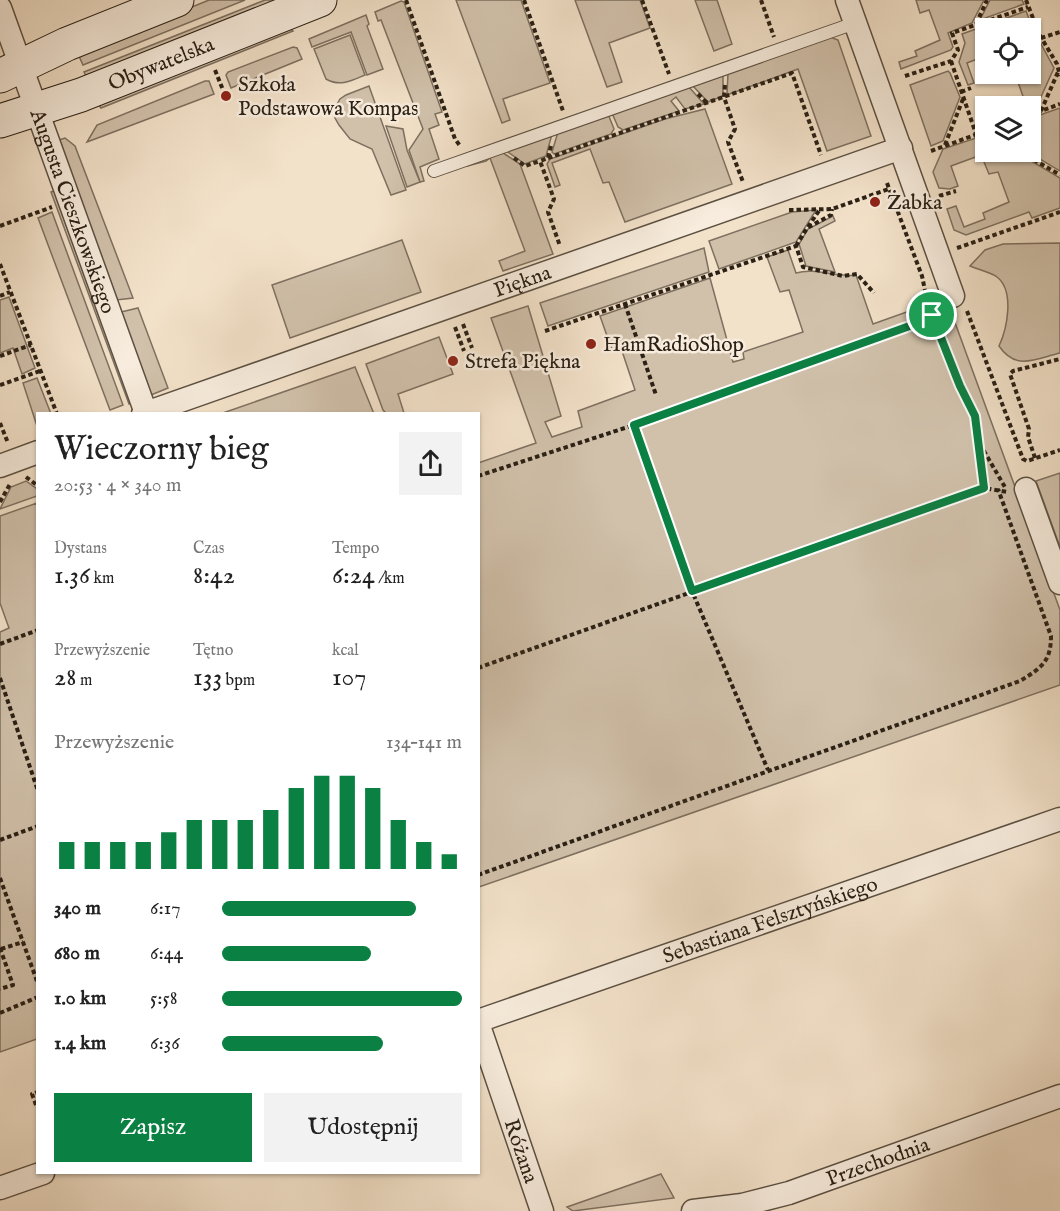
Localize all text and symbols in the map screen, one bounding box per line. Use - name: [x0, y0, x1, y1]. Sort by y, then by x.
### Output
- map controls: [975, 18, 1041, 162]
- button: locate: [975, 18, 1041, 84]
- street label: Obywatelska: [104, 31, 219, 98]
- place label: Szkoła Podstawowa Kompas: [238, 72, 418, 123]
- marker: Szkoła Podstawowa Kompas: [219, 89, 233, 103]
- button: layers: [975, 96, 1041, 162]
- street label: Augusta Cieszkowskiego: [22, 105, 121, 318]
- place label: Żabka: [887, 190, 943, 217]
- marker: Żabka: [868, 195, 882, 209]
- street label: Piękna: [491, 260, 556, 305]
- pin: [906, 289, 957, 340]
- icon: arrive: [915, 298, 948, 331]
- place label: HamRadioShop: [603, 332, 744, 359]
- marker: HamRadioShop: [584, 337, 598, 351]
- place label: Strefa Piękna: [465, 349, 581, 376]
- marker: Strefa Piękna: [446, 354, 460, 368]
- text: Wieczorny bieg: [54, 429, 269, 471]
- button: share: [399, 432, 462, 495]
- text: 20:53 · 4 × 340 m: [54, 473, 181, 498]
- text: Dystans: [54, 539, 107, 559]
- text: Czas: [193, 539, 224, 559]
- text: Tempo: [332, 539, 379, 559]
- text: 1.36: [54, 559, 90, 592]
- text: 8:42: [193, 559, 235, 592]
- text: 6:24: [332, 559, 375, 592]
- text: km: [90, 569, 114, 589]
- text: /km: [375, 569, 405, 589]
- text: Przewyższenie: [54, 641, 150, 661]
- text: Tętno: [193, 641, 233, 661]
- text: kcal: [332, 641, 359, 661]
- text: 28: [54, 661, 76, 694]
- text: 133: [193, 661, 222, 694]
- text: 107: [332, 661, 367, 694]
- text: m: [76, 671, 92, 691]
- text: bpm: [222, 671, 255, 691]
- text: Przewyższenie: [54, 730, 174, 755]
- text: 134–141 m: [386, 730, 462, 755]
- street label: Sebastiana Felsztyńskiego: [659, 871, 882, 971]
- text: 340 m: [54, 896, 101, 921]
- text: 6:17: [150, 896, 181, 921]
- text: 680 m: [54, 941, 100, 966]
- text: 6:44: [150, 941, 183, 966]
- text: 1.0 km: [54, 986, 106, 1011]
- text: 5:58: [150, 986, 178, 1011]
- text: 1.4 km: [54, 1031, 106, 1056]
- text: 6:36: [150, 1031, 180, 1056]
- button: Zapisz: [54, 1093, 252, 1162]
- button: Udostępnij: [264, 1093, 462, 1162]
- street label: Różana: [497, 1116, 544, 1188]
- street label: Przechodnia: [823, 1132, 934, 1194]

